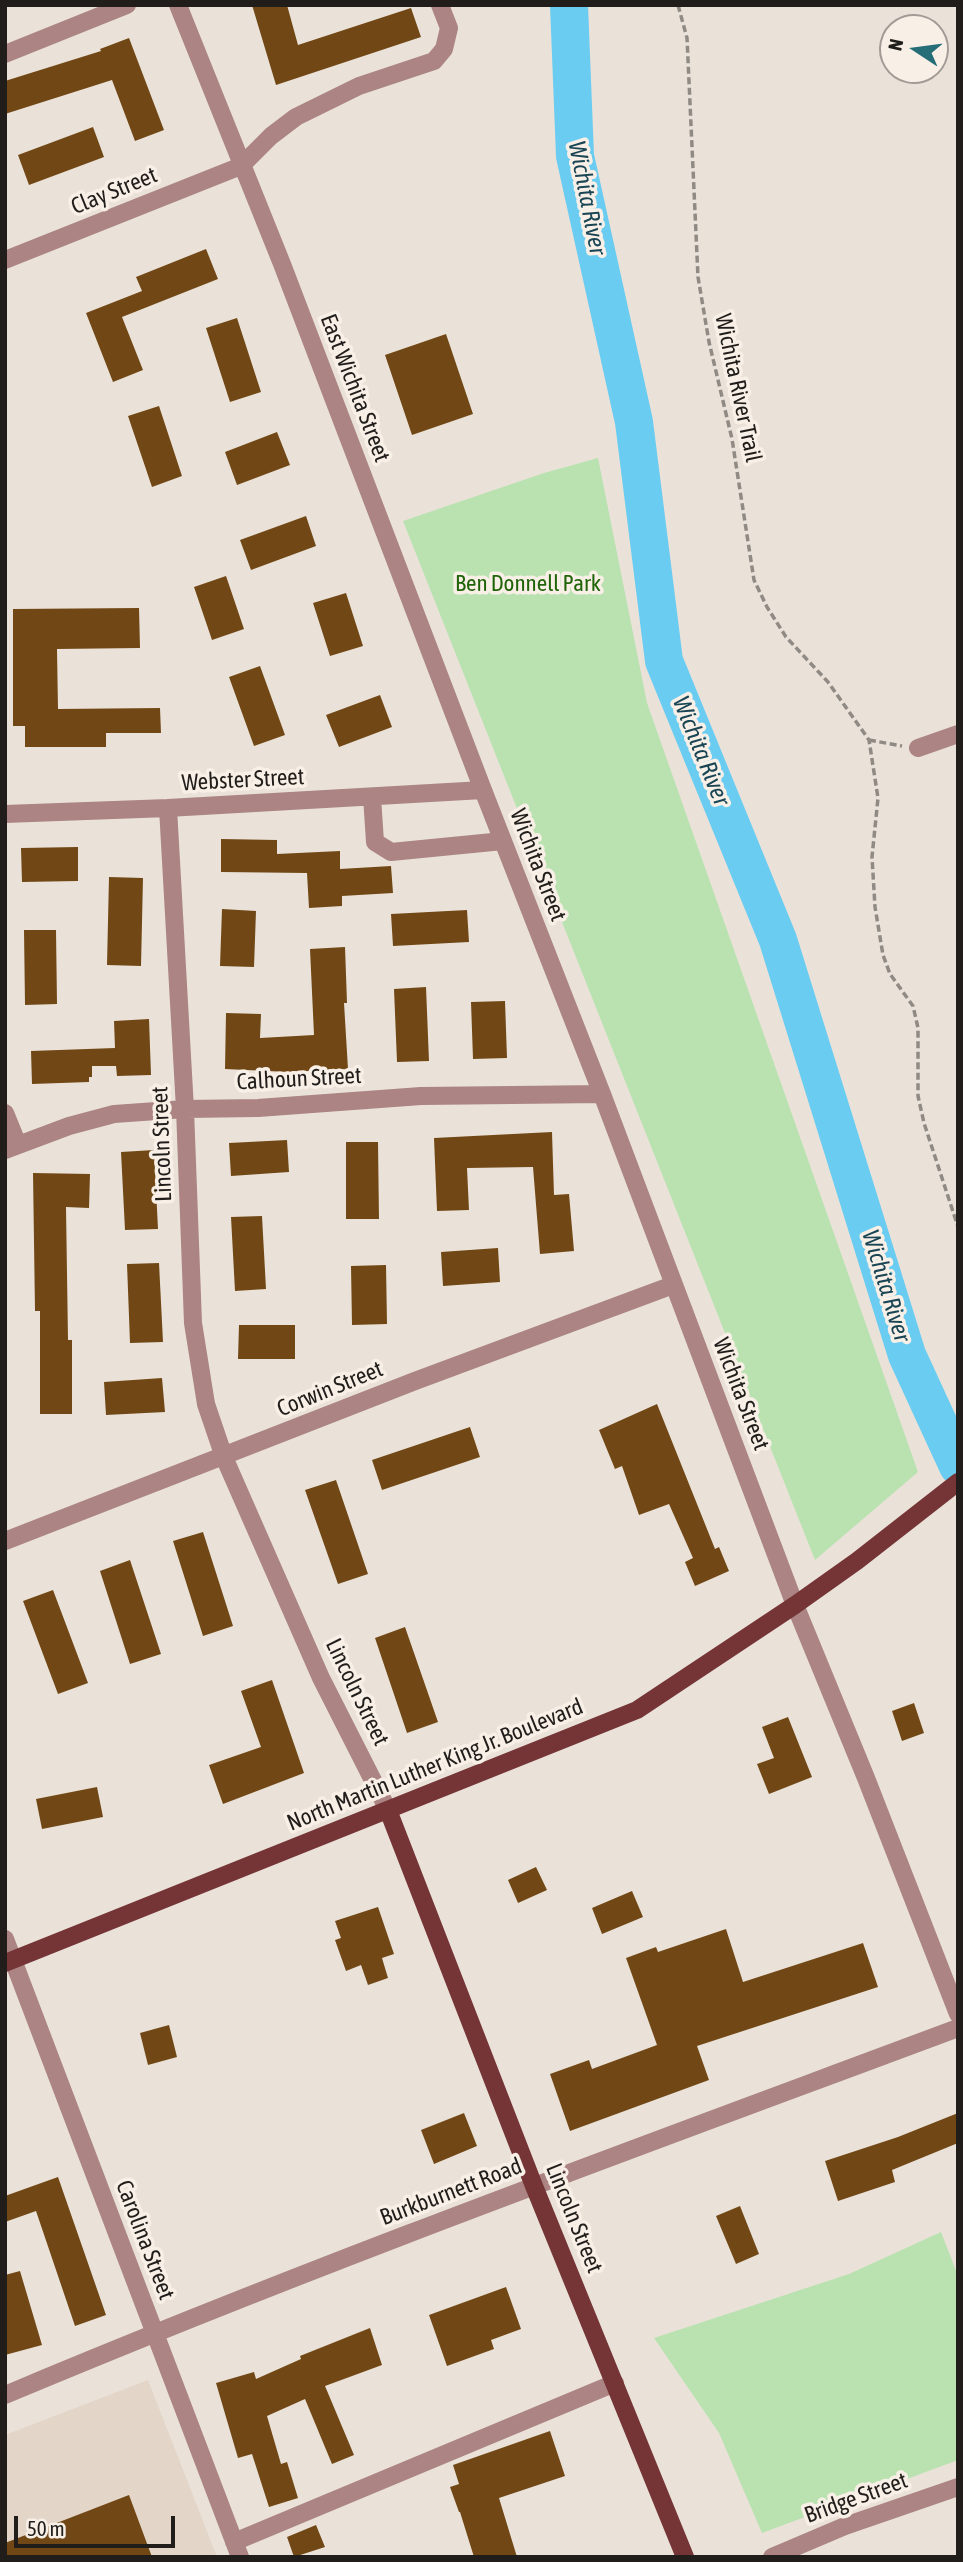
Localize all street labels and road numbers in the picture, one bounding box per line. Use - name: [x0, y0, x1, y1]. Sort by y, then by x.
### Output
- street label: Clay Street: [67, 161, 161, 221]
- street label: East Wichita Street: [314, 310, 396, 466]
- street label: Wichita River Trail: [709, 311, 767, 465]
- street label: Webster Street: [181, 763, 305, 797]
- street label: Wichita Street: [504, 805, 572, 925]
- street label: Calhoun Street: [236, 1062, 362, 1096]
- street label: Lincoln Street: [146, 1086, 178, 1202]
- street label: Wichita Street: [707, 1334, 775, 1454]
- street label: Corwin Street: [273, 1355, 387, 1423]
- street label: Lincoln Street: [319, 1634, 395, 1750]
- street label: North Martin Luther King Jr. Boulevard: [283, 1693, 587, 1837]
- street label: Burkburnett Road: [376, 2152, 526, 2232]
- street label: Lincoln Street: [540, 2159, 608, 2277]
- street label: Carolina Street: [110, 2176, 180, 2304]
- street label: Bridge Street: [801, 2467, 911, 2529]

